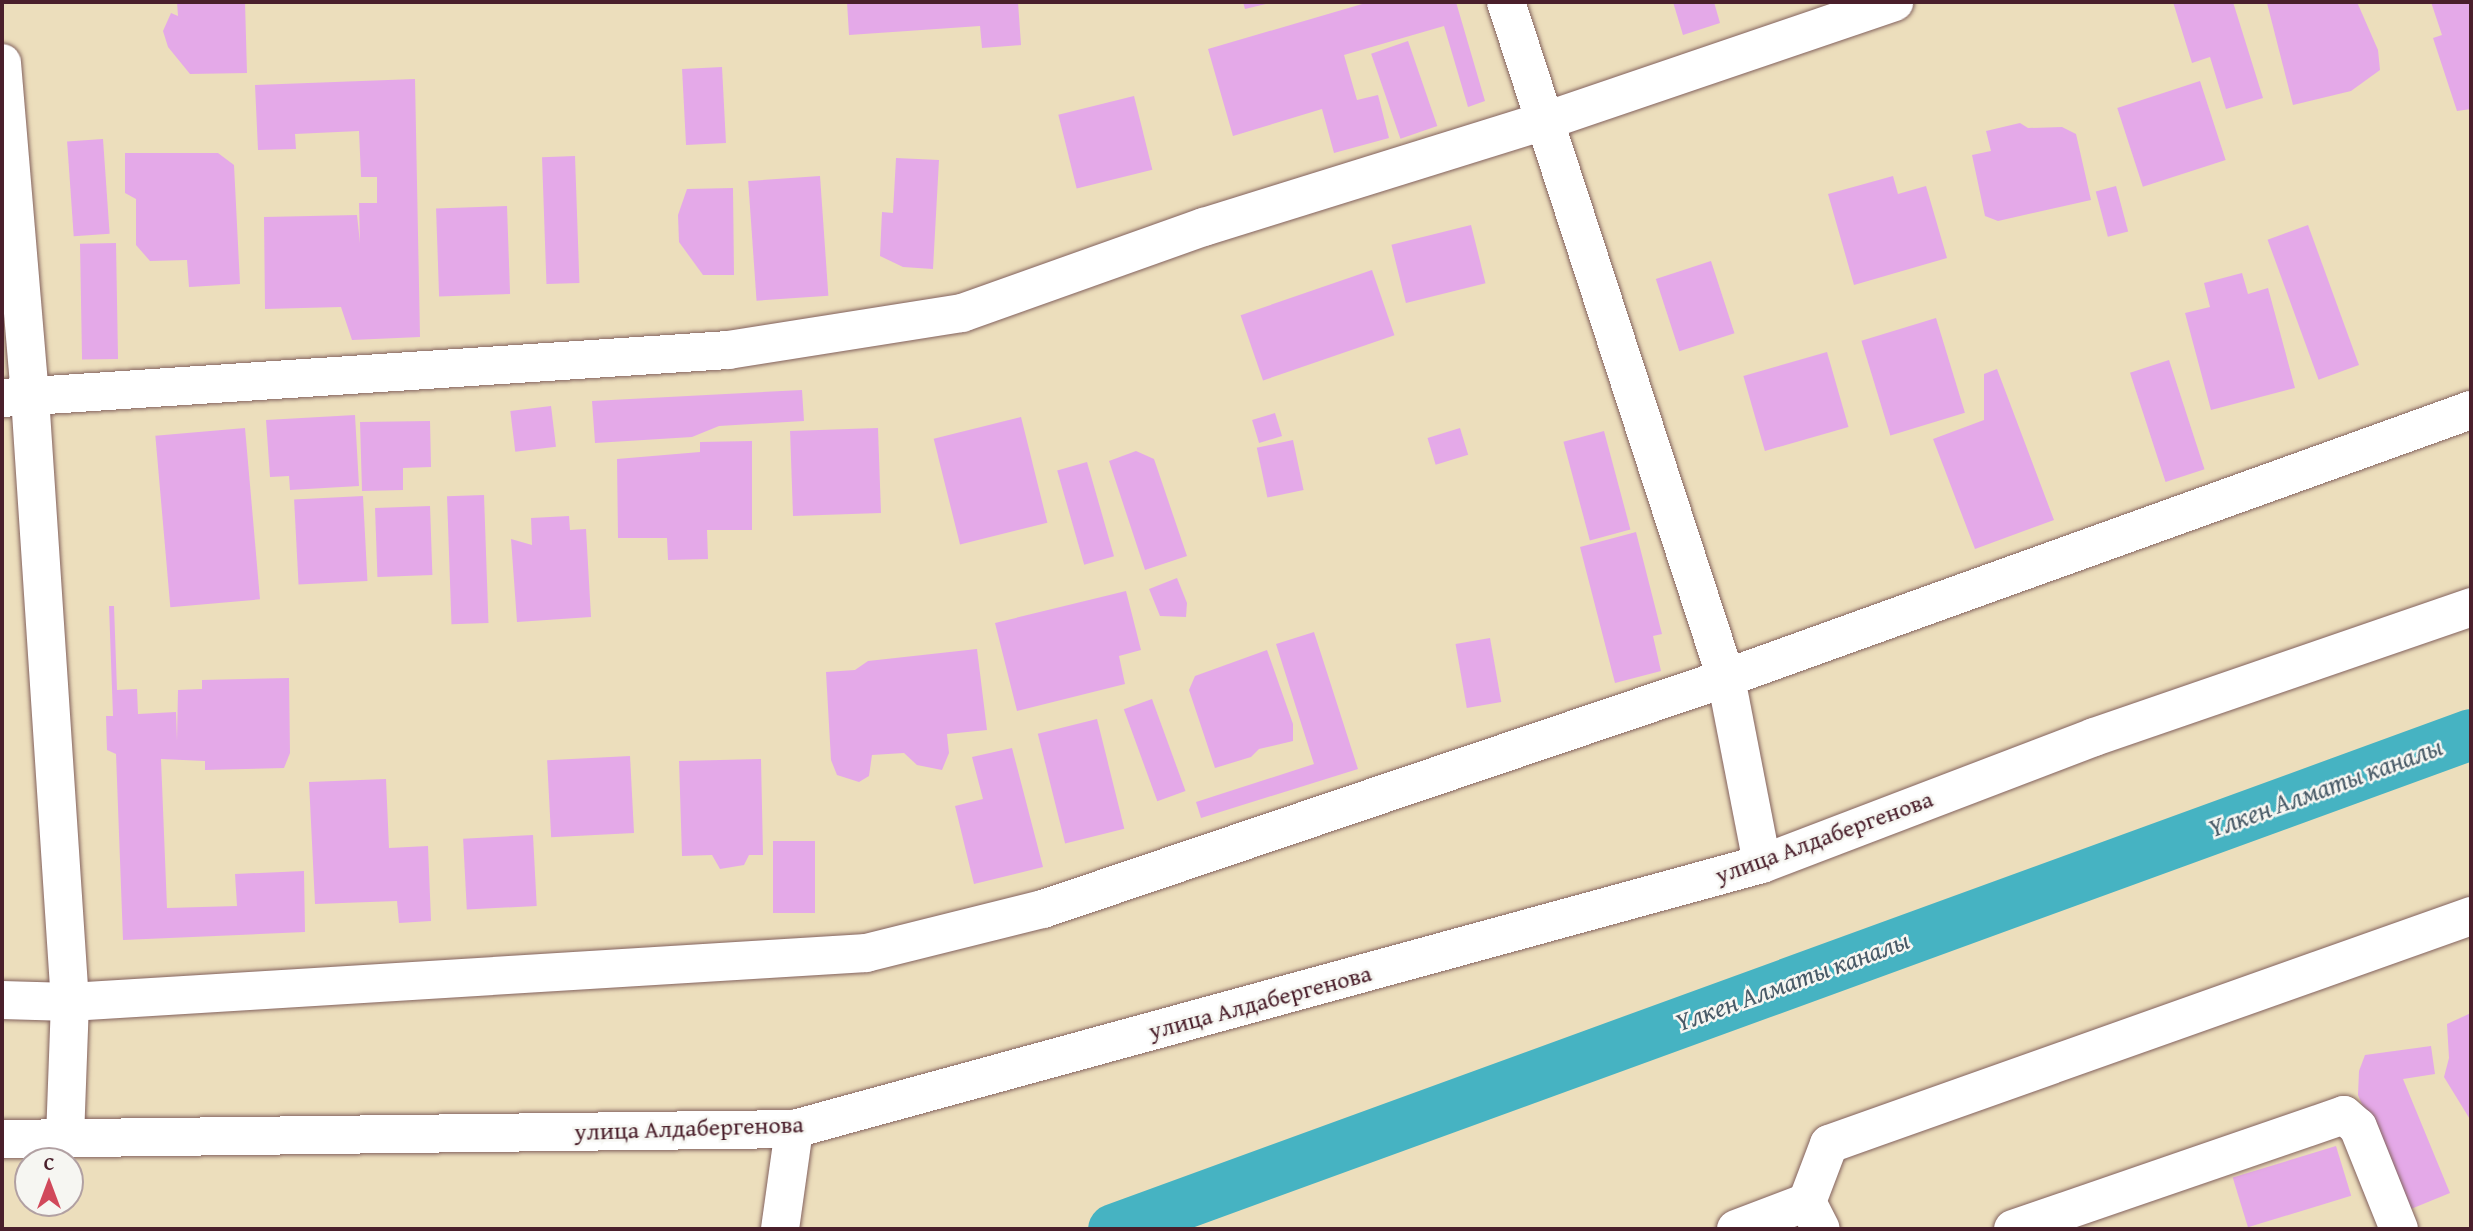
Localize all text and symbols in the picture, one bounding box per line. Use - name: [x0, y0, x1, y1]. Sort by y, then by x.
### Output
- water label: Үлкен Алматы каналы: [2204, 730, 2446, 844]
- street label: улица Алдабергенова: [1711, 784, 1937, 890]
- water label: Үлкен Алматы каналы: [1671, 924, 1913, 1038]
- street label: улица Алдабергенова: [1145, 958, 1375, 1046]
- street label: улица Алдабергенова: [574, 1110, 804, 1146]
- north arrow: [14, 1147, 84, 1217]
- text: С: [44, 1149, 54, 1177]

